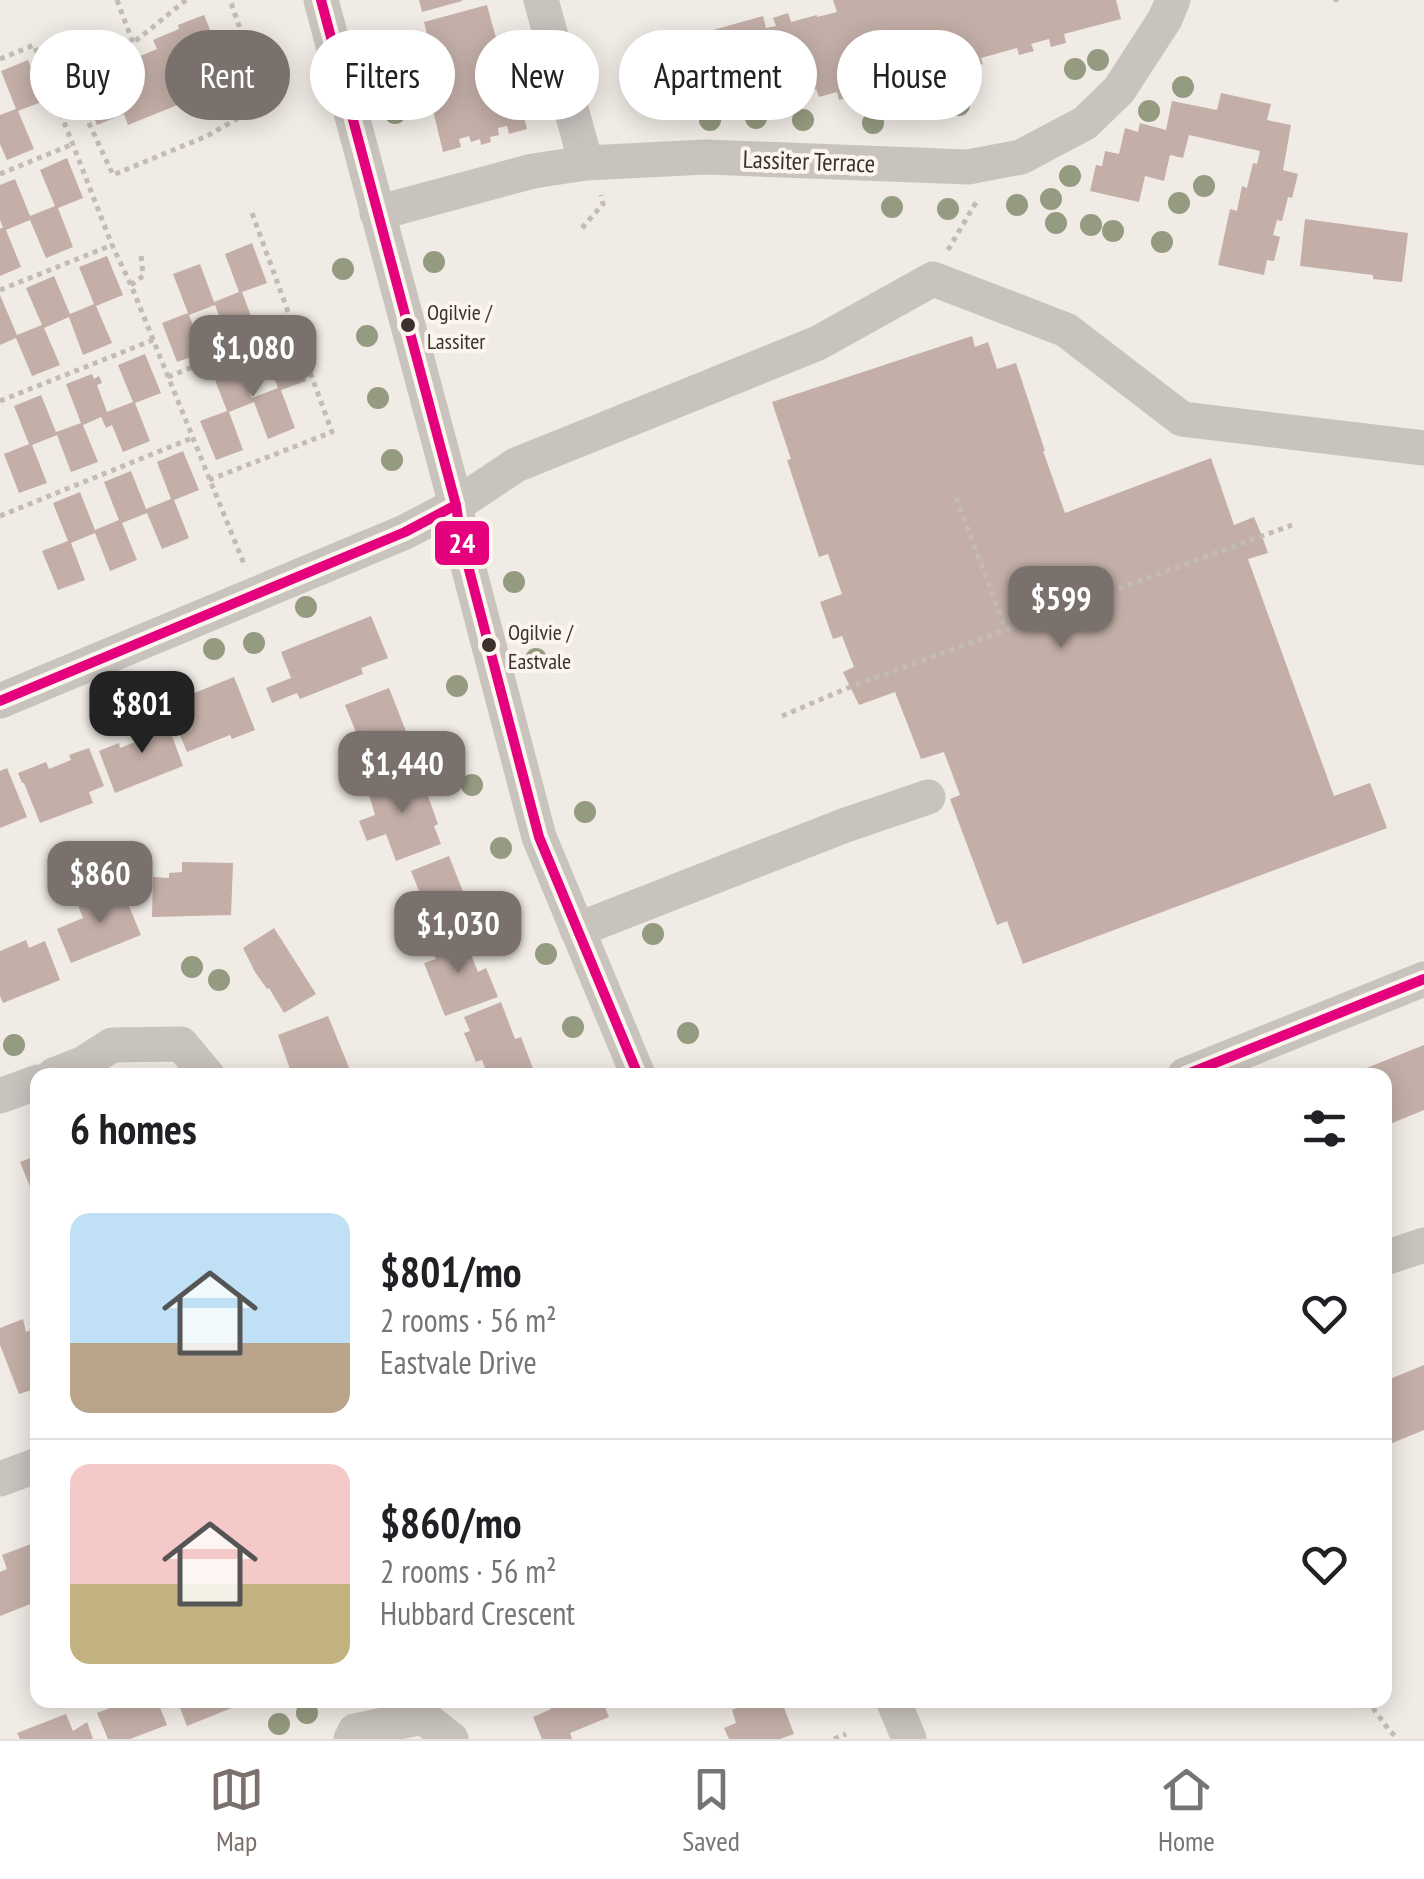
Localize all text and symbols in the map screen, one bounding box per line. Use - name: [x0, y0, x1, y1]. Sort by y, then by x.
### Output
- chip: Buy: [30, 30, 145, 120]
- chip: Rent: [165, 30, 290, 120]
- chip: Filters: [310, 30, 455, 120]
- chip: New: [475, 30, 599, 120]
- chip: Apartment: [619, 30, 817, 120]
- chip: House: [837, 30, 982, 120]
- street label: Lassiter Terrace: [742, 143, 876, 179]
- place label: Ogilvie / Lassiter: [427, 298, 494, 355]
- pin: $1,080: [172, 315, 334, 400]
- marker: Ogilvie / Lassiter: [398, 315, 418, 335]
- text: $1,080: [211, 326, 295, 368]
- line badge: 24: [433, 519, 491, 567]
- text: 24: [449, 524, 476, 561]
- pin: $599: [1002, 566, 1120, 651]
- text: $599: [1030, 577, 1092, 619]
- place label: Ogilvie / Eastvale: [508, 618, 575, 675]
- marker: Ogilvie / Eastvale: [479, 635, 499, 655]
- pin: $801: [83, 671, 201, 756]
- text: $801: [111, 682, 173, 724]
- pin: $1,440: [321, 731, 483, 816]
- text: $1,440: [360, 742, 444, 784]
- pin: $860: [41, 841, 159, 926]
- text: $860: [69, 852, 131, 894]
- pin: $1,030: [377, 891, 539, 976]
- text: $1,030: [416, 902, 500, 944]
- text: 6 homes: [70, 1101, 197, 1156]
- icon: filters: [1297, 1101, 1352, 1156]
- text: $801/mo: [380, 1244, 522, 1299]
- icon: home: [150, 1253, 270, 1373]
- icon: heart: [1297, 1286, 1352, 1341]
- text: 2 rooms · 56 m²: [380, 1299, 557, 1341]
- text: Eastvale Drive: [380, 1341, 537, 1383]
- text: $860/mo: [380, 1495, 522, 1550]
- icon: home: [150, 1504, 270, 1624]
- icon: heart: [1297, 1537, 1352, 1592]
- text: 2 rooms · 56 m²: [380, 1550, 557, 1592]
- text: Hubbard Crescent: [380, 1592, 575, 1634]
- tab: Map: [209, 1762, 264, 1859]
- tab: Saved: [682, 1762, 740, 1859]
- tab: Home: [1158, 1762, 1215, 1859]

